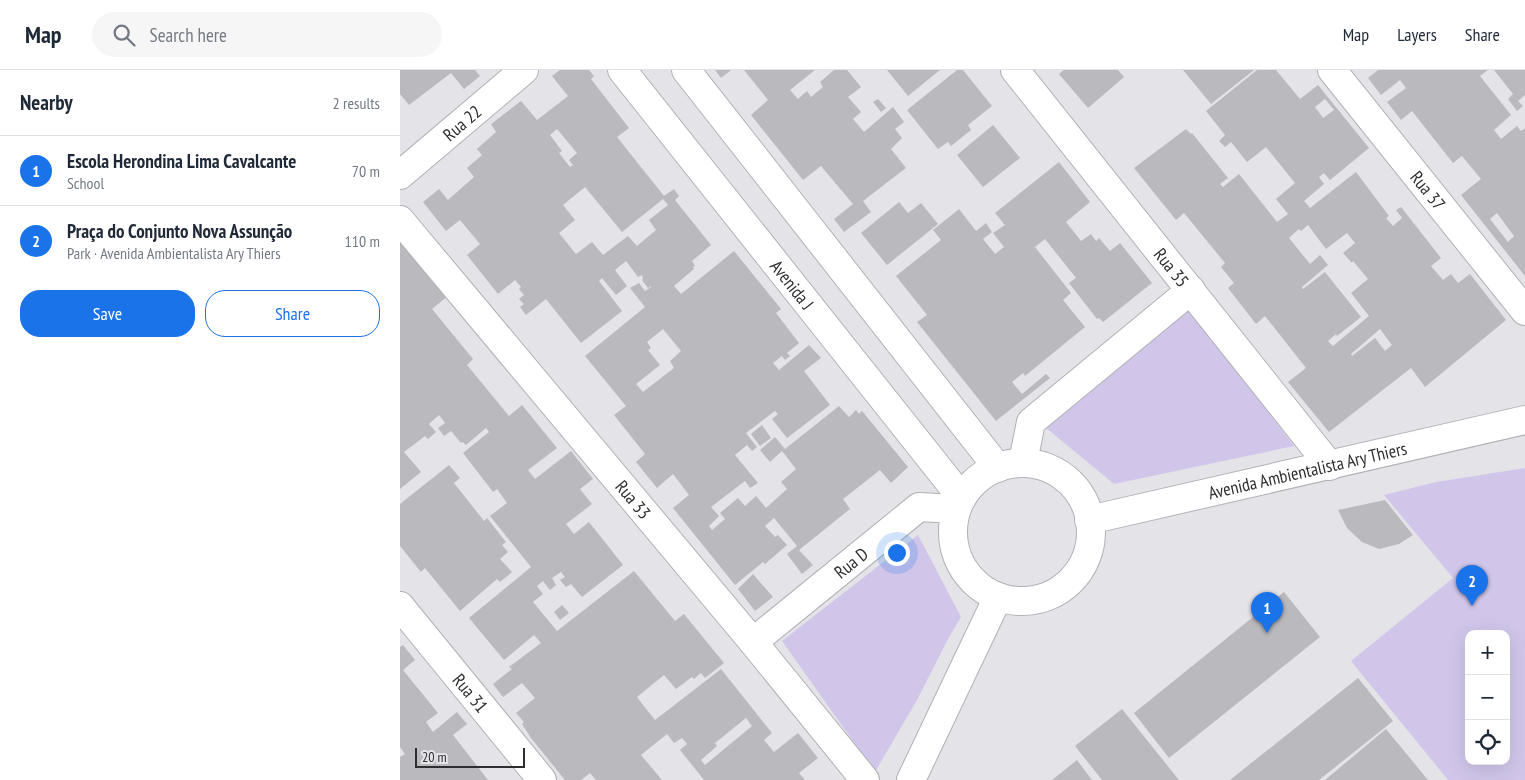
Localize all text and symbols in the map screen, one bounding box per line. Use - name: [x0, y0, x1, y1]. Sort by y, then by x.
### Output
- search box: [92, 12, 442, 57]
- text: Map: [25, 19, 62, 50]
- icon: search: [110, 21, 138, 49]
- text: Search here: [150, 23, 227, 47]
- text: Map: [1343, 23, 1369, 46]
- text: Layers: [1397, 23, 1437, 46]
- text: Share: [1465, 23, 1500, 46]
- text: Nearby: [20, 89, 73, 116]
- text: 2 results: [333, 93, 380, 113]
- street label: Rua 22: [438, 100, 486, 146]
- text: Escola Herondina Lima Cavalcante: [67, 149, 296, 173]
- text: 1: [32, 161, 40, 181]
- text: 70 m: [352, 161, 380, 181]
- street label: Rua 37: [1406, 166, 1451, 214]
- text: School: [67, 173, 104, 193]
- text: Praça do Conjunto Nova Assunção: [67, 219, 292, 243]
- text: 2: [32, 231, 40, 251]
- text: 110 m: [345, 231, 380, 251]
- text: Park · Avenida Ambientalista Ary Thiers: [67, 243, 281, 263]
- street label: Rua 35: [1149, 243, 1194, 291]
- street label: Avenida J: [766, 255, 819, 314]
- button: Save: [20, 290, 195, 337]
- button: Share: [205, 290, 380, 337]
- street label: Avenida Ambientalista Ary Thiers: [1206, 436, 1409, 504]
- street label: Rua 33: [611, 475, 656, 523]
- your location: [884, 540, 910, 566]
- street label: Rua D: [829, 542, 872, 583]
- pin: 2: [1456, 565, 1488, 606]
- pin: 1: [1251, 592, 1283, 633]
- map controls: [1465, 630, 1510, 765]
- button: +: [1465, 630, 1510, 675]
- street label: Rua 31: [448, 669, 494, 717]
- button: −: [1465, 675, 1510, 720]
- button: locate: [1465, 720, 1510, 765]
- scale bar: [415, 745, 525, 768]
- text: 20 m: [422, 748, 447, 766]

